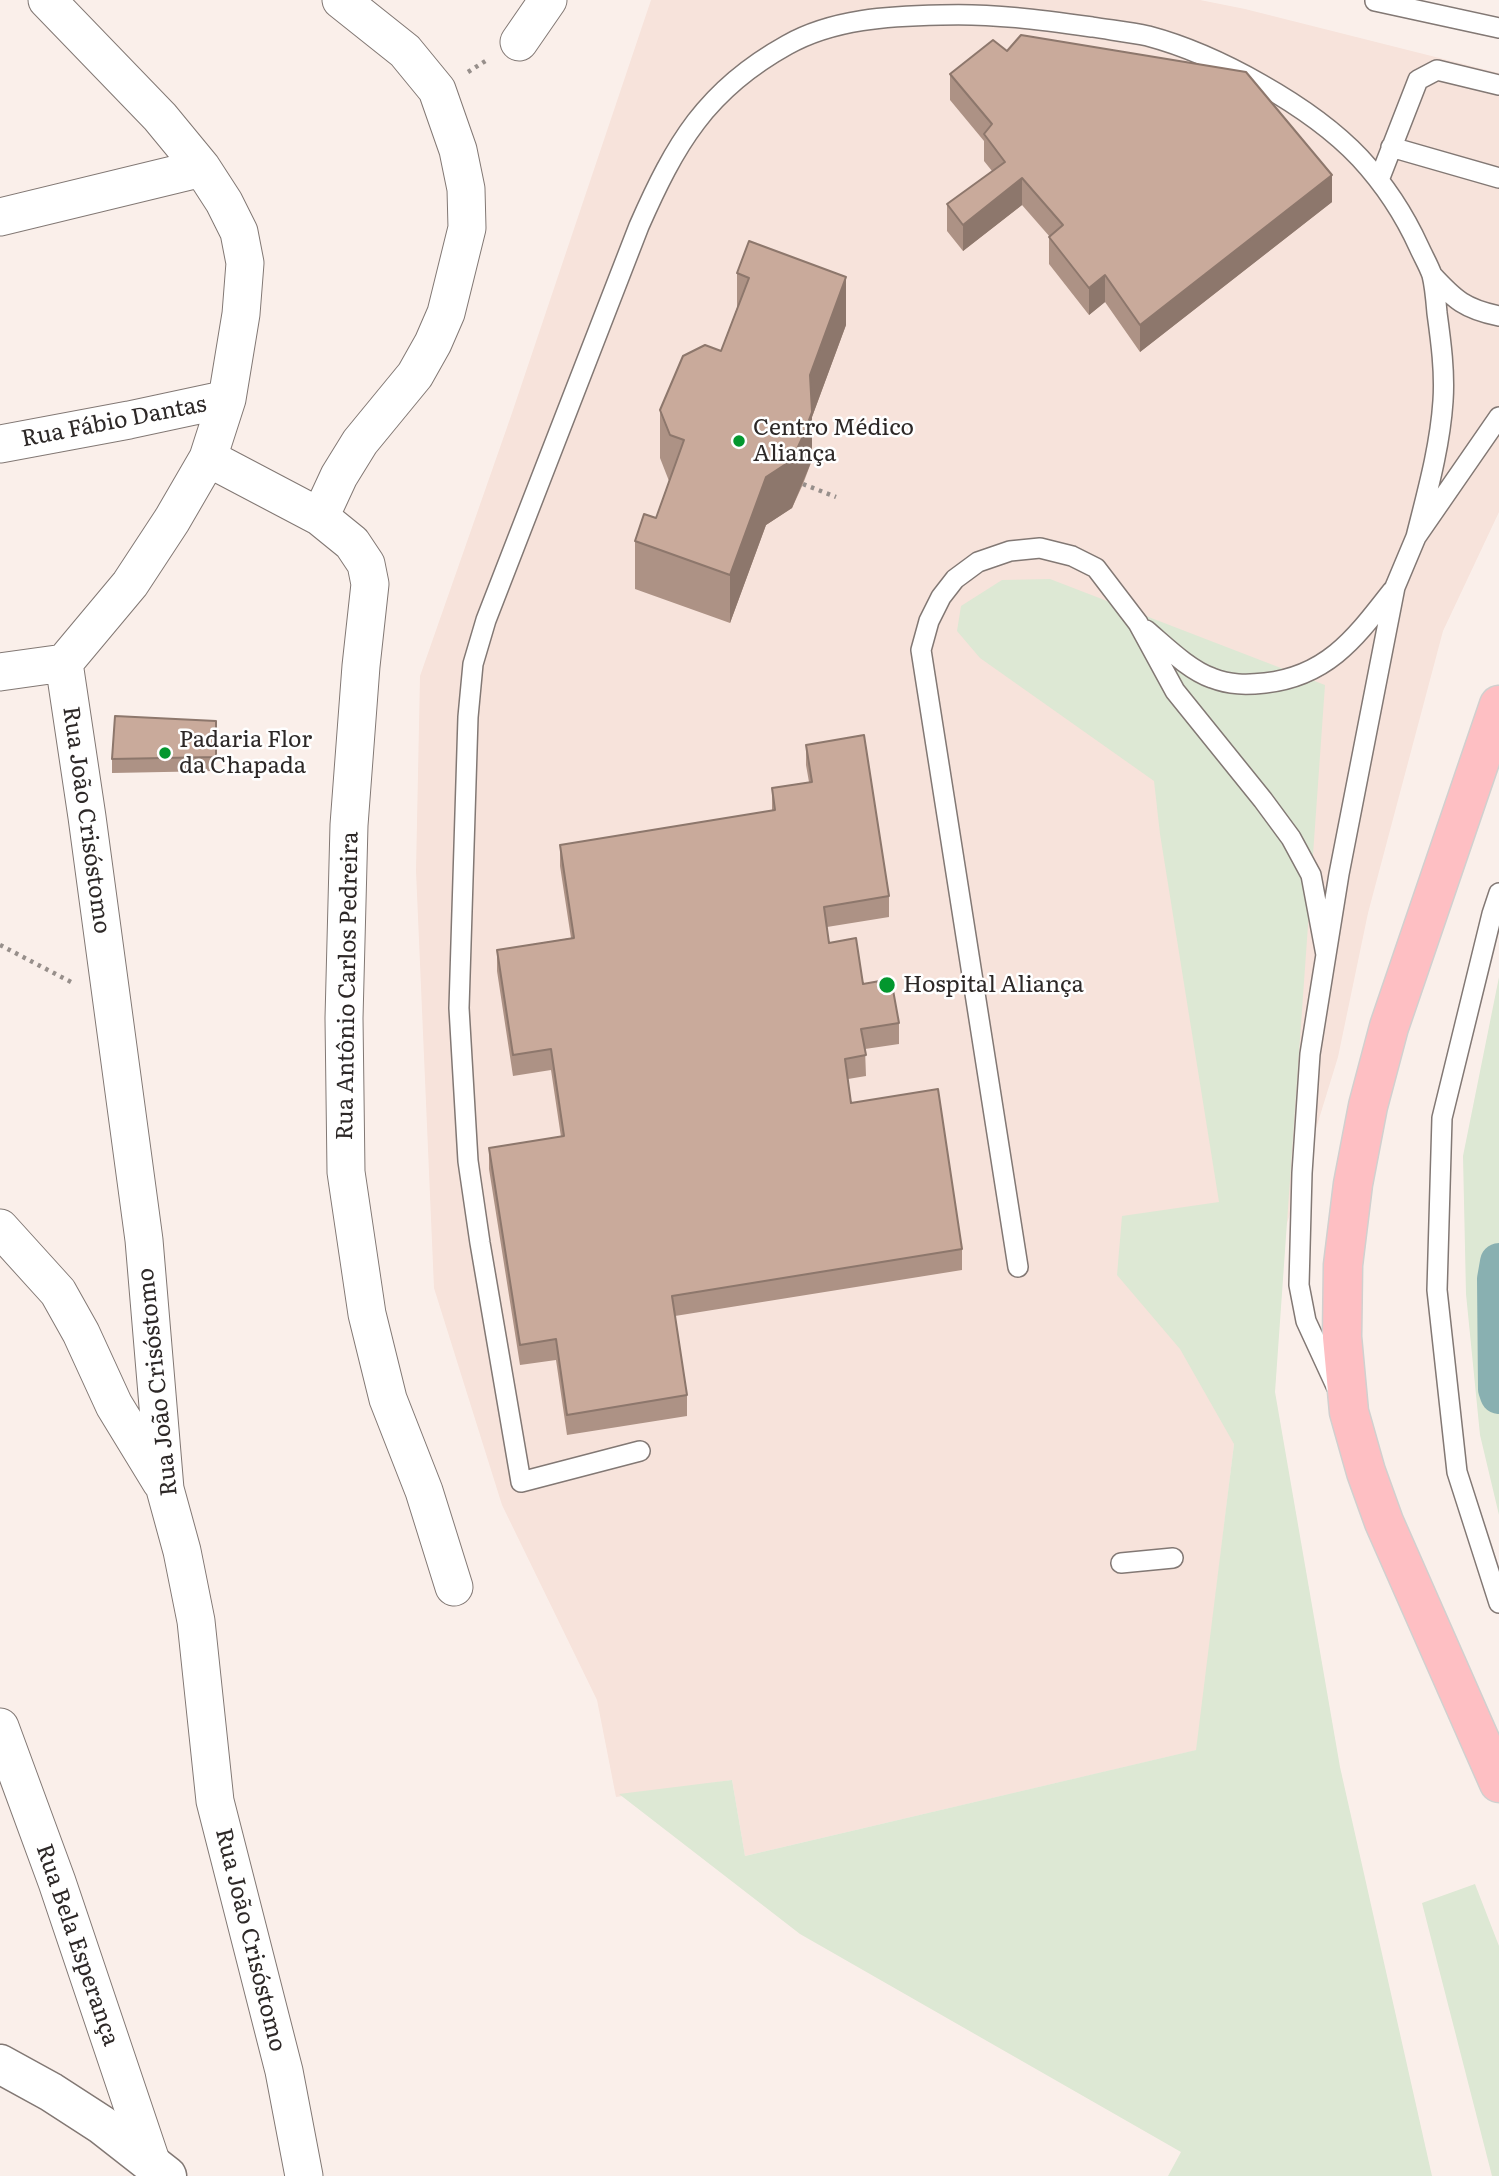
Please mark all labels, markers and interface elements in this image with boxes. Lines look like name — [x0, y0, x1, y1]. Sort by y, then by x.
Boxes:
street label: Rua Fábio Dantas — [19, 391, 209, 453]
place label: Centro Médico Aliança — [753, 414, 914, 468]
marker: Centro Médico Aliança — [731, 433, 747, 449]
street label: Rua João Crisóstomo — [56, 705, 116, 935]
place label: Padaria Flor da Chapada — [179, 726, 312, 780]
marker: Padaria Flor da Chapada — [157, 745, 173, 761]
street label: Rua Antônio Carlos Pedreira — [332, 831, 364, 1141]
place label: Hospital Aliança — [903, 971, 1084, 999]
marker: Hospital Aliança — [877, 975, 897, 995]
street label: Rua João Crisóstomo — [132, 1267, 184, 1497]
street label: Rua João Crisóstomo — [209, 1825, 291, 2055]
street label: Rua Bela Esperança — [29, 1840, 125, 2050]

